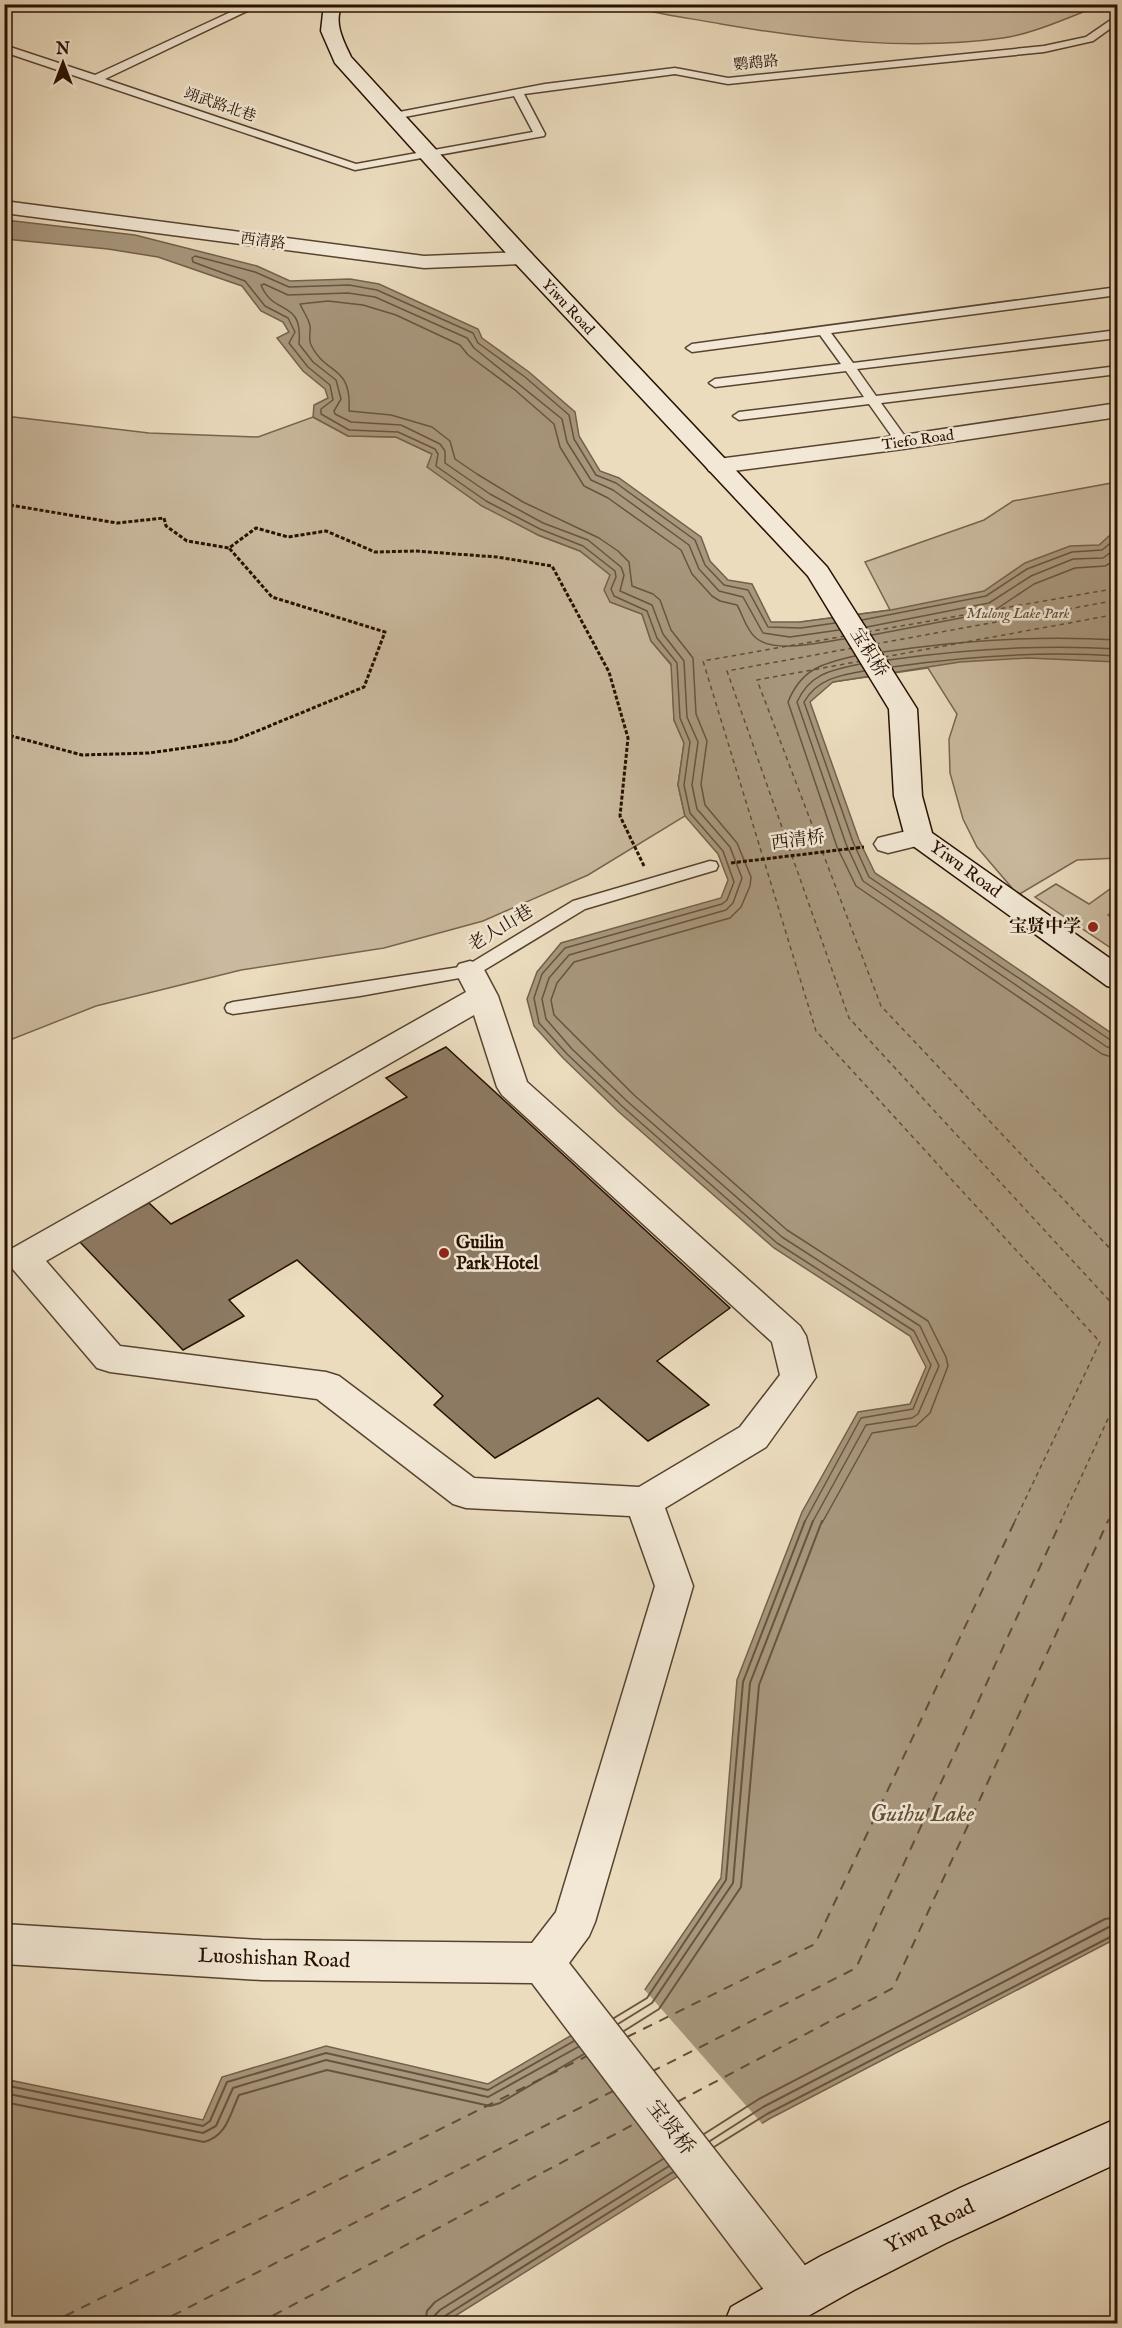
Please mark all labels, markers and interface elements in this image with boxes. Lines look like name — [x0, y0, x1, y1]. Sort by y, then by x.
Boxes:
north arrow — [33, 33, 93, 93]
text: N — [55, 40, 70, 60]
street label: 鹦鹉路 — [733, 51, 779, 75]
street label: 翊武路北巷 — [181, 84, 259, 126]
street label: 西清路 — [240, 229, 286, 253]
street label: Yiwu Road — [537, 275, 599, 339]
street label: Tiefo Road — [881, 425, 956, 454]
park label: Mulong Lake Park — [966, 604, 1070, 624]
street label: 宝积桥 — [844, 624, 892, 682]
street label: 西清桥 — [770, 826, 826, 856]
street label: Yiwu Road — [925, 836, 1006, 904]
street label: 老人山巷 — [464, 901, 538, 957]
place label: 宝贤中学 — [1009, 916, 1081, 939]
marker: 宝贤中学 — [1086, 920, 1100, 934]
place label: Guilin Park Hotel — [456, 1232, 539, 1276]
marker: Guilin Park Hotel — [437, 1246, 451, 1260]
water label: Guihu Lake — [870, 1799, 974, 1830]
street label: Luoshishan Road — [198, 1943, 351, 1975]
street label: 宝贤桥 — [640, 2095, 700, 2161]
street label: Yiwu Road — [881, 2193, 980, 2260]

